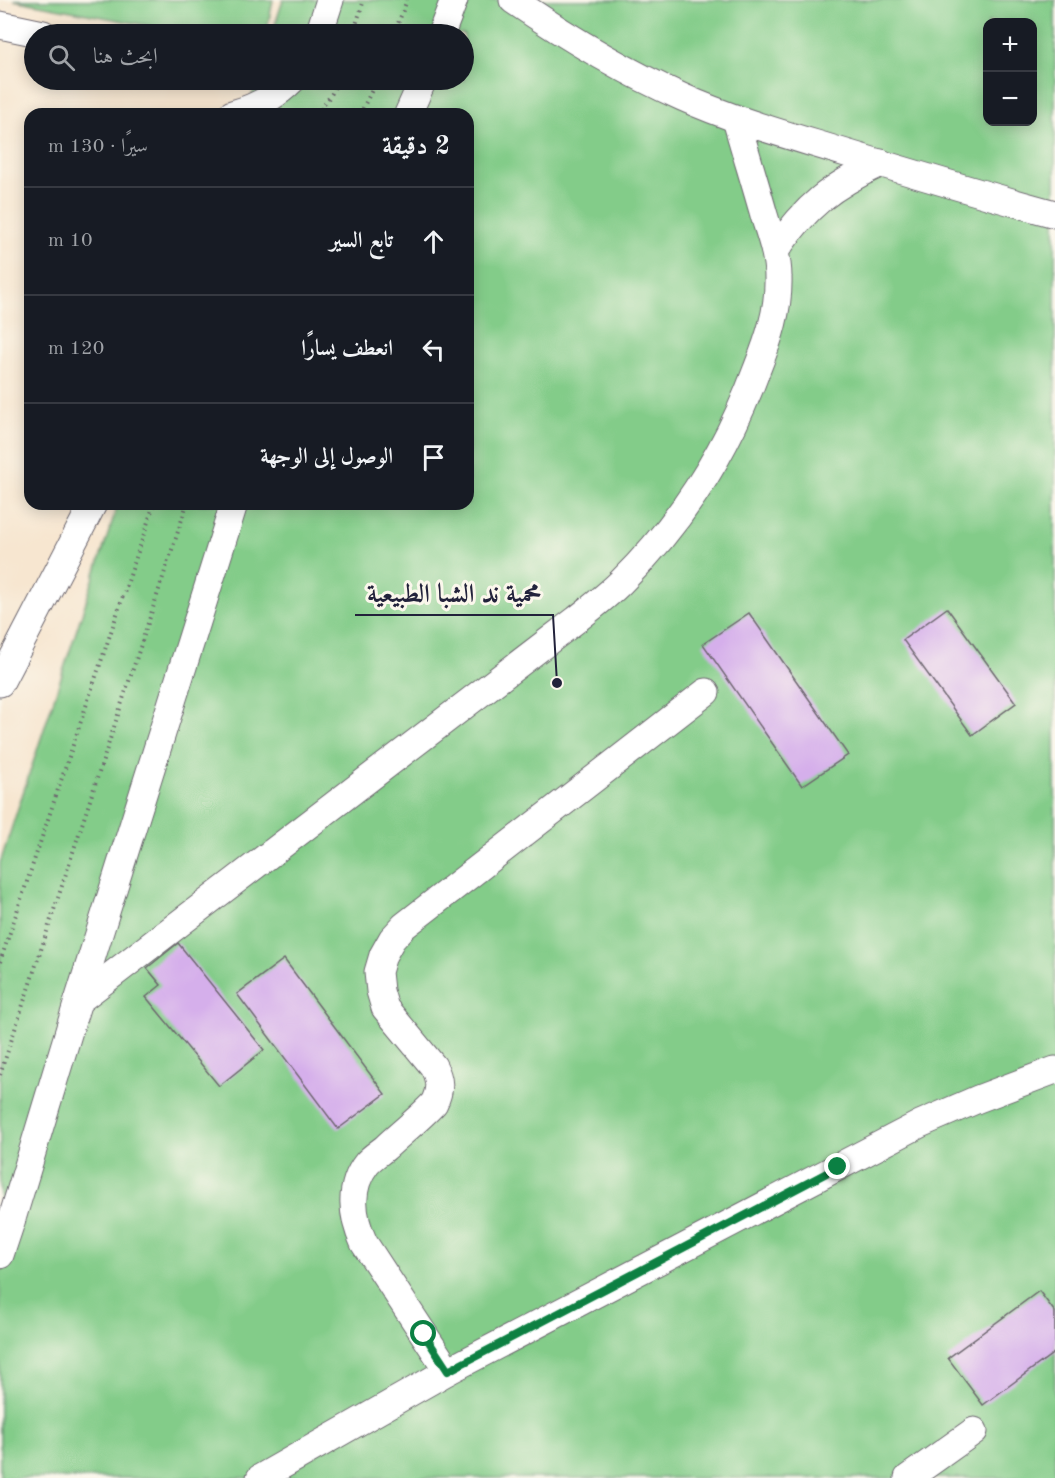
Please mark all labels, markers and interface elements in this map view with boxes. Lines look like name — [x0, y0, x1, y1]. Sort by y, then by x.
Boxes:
map controls — [983, 18, 1037, 126]
button: + — [983, 18, 1037, 72]
search box — [24, 24, 474, 90]
icon: search — [45, 41, 78, 74]
text: ابحث هنا — [93, 46, 158, 68]
button: − — [983, 72, 1037, 126]
text: 2 دقيقة — [382, 134, 450, 160]
text: سيرًا · 130 m — [48, 137, 148, 157]
icon: ahead — [417, 225, 450, 258]
text: تابع السير — [329, 230, 393, 252]
text: 10 m — [48, 231, 93, 251]
icon: left — [417, 333, 450, 366]
text: انعطف يسارًا — [301, 338, 393, 360]
text: 120 m — [48, 339, 104, 359]
icon: arrive — [417, 441, 450, 474]
text: الوصول إلى الوجهة — [260, 446, 393, 468]
callout: محمية ند الشبا الطبيعية — [355, 571, 553, 615]
text: محمية ند الشبا الطبيعية — [367, 581, 541, 609]
route end — [824, 1153, 850, 1179]
route start — [410, 1320, 436, 1346]

